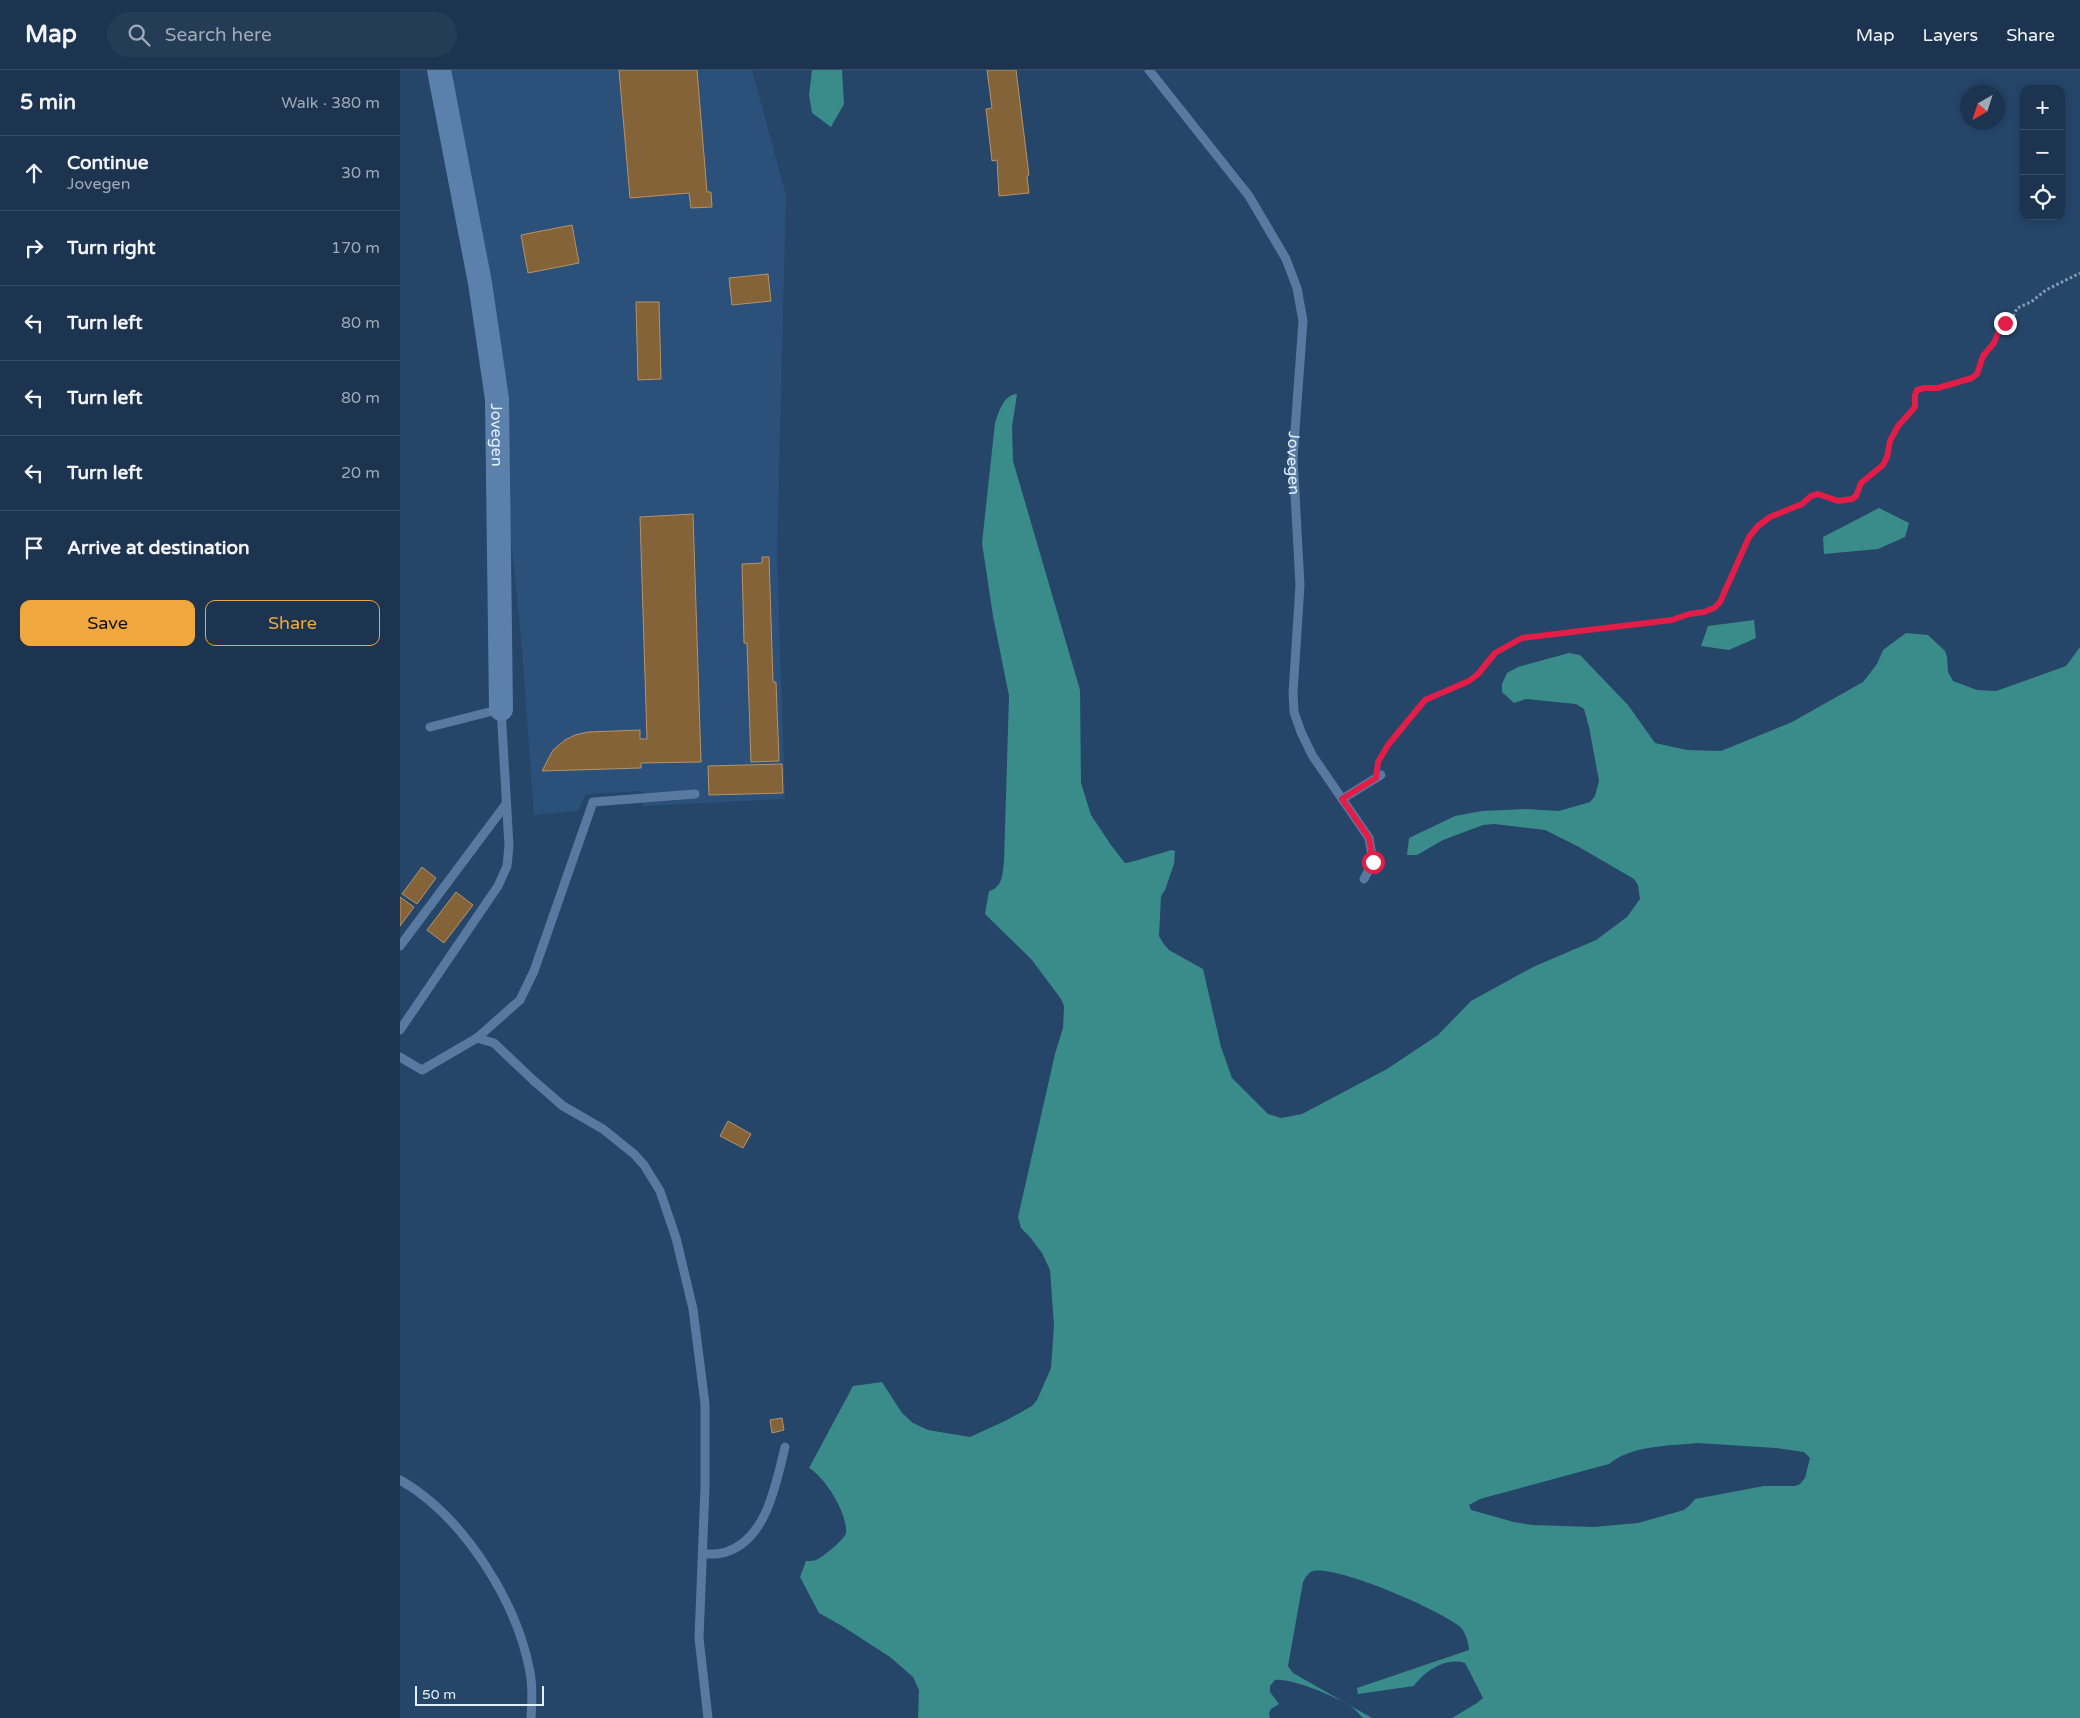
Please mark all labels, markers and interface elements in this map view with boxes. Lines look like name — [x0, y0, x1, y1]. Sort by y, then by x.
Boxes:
search box — [107, 12, 457, 57]
text: Map — [25, 20, 77, 49]
icon: search — [125, 21, 153, 49]
text: Search here — [165, 24, 272, 46]
text: Map — [1856, 24, 1895, 46]
text: Layers — [1923, 24, 1978, 46]
text: Share — [2006, 24, 2055, 46]
north arrow — [1960, 85, 2005, 130]
map controls — [2020, 85, 2065, 220]
button: + — [2020, 85, 2065, 130]
text: 5 min — [20, 90, 76, 115]
text: Walk · 380 m — [281, 93, 380, 113]
button: − — [2020, 130, 2065, 175]
text: Continue — [67, 152, 149, 174]
icon: ahead — [20, 159, 48, 187]
text: 30 m — [341, 163, 380, 183]
text: Jovegen — [67, 174, 130, 194]
button: locate — [2020, 175, 2065, 220]
icon: right — [20, 234, 48, 262]
text: Turn right — [67, 237, 155, 259]
text: 170 m — [331, 238, 380, 258]
icon: left — [20, 309, 48, 337]
text: Turn left — [67, 312, 143, 334]
route end — [1994, 312, 2017, 335]
text: 80 m — [341, 313, 380, 333]
icon: left — [20, 384, 48, 412]
text: Turn left — [67, 387, 143, 409]
text: 80 m — [341, 388, 380, 408]
street label: Jovegen — [486, 403, 507, 467]
street label: Jovegen — [1282, 431, 1304, 495]
icon: left — [20, 459, 48, 487]
text: Turn left — [67, 462, 143, 484]
text: 20 m — [341, 463, 380, 483]
icon: arrive — [20, 534, 48, 562]
text: Arrive at destination — [67, 537, 250, 559]
button: Save — [20, 600, 195, 646]
button: Share — [205, 600, 380, 646]
route start — [1362, 851, 1385, 874]
scale bar — [415, 1683, 544, 1706]
text: 50 m — [422, 1686, 456, 1703]

